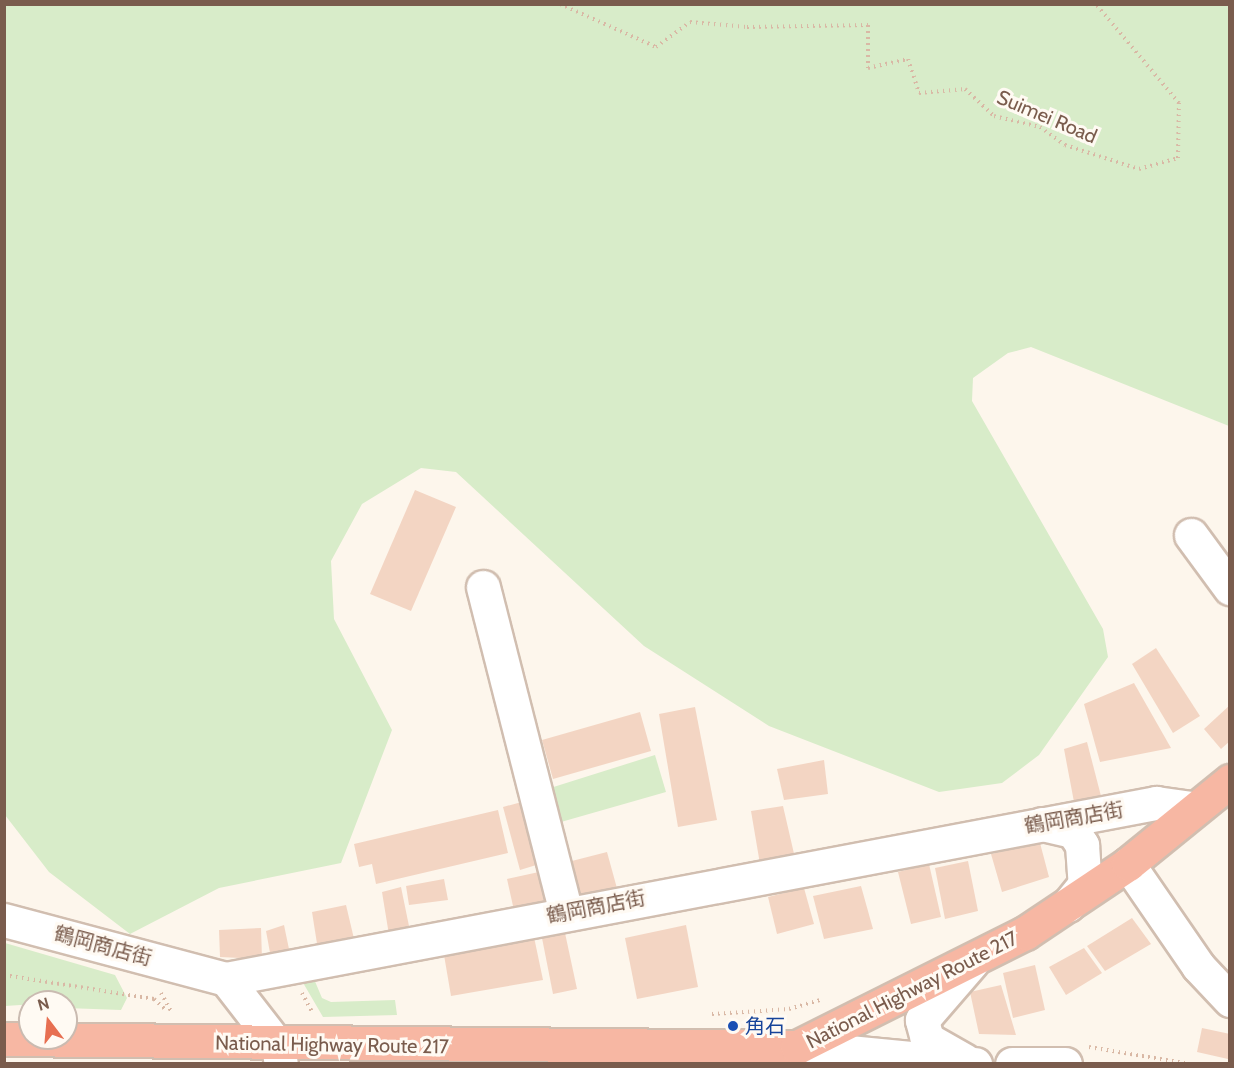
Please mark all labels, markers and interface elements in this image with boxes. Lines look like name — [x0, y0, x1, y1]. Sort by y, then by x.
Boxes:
street label: Suimei Road — [993, 85, 1101, 149]
street label: 鶴岡商店街 — [1023, 797, 1125, 839]
street label: 鶴岡商店街 — [545, 886, 647, 928]
street label: 鶴岡商店街 — [52, 921, 154, 971]
street label: National Highway Route 217 — [802, 926, 1022, 1054]
north arrow — [18, 990, 78, 1050]
text: N — [35, 993, 52, 1015]
place label: 角石 — [745, 1014, 785, 1038]
marker: 角石 — [726, 1019, 740, 1033]
street label: National Highway Route 217 — [215, 1031, 449, 1059]

